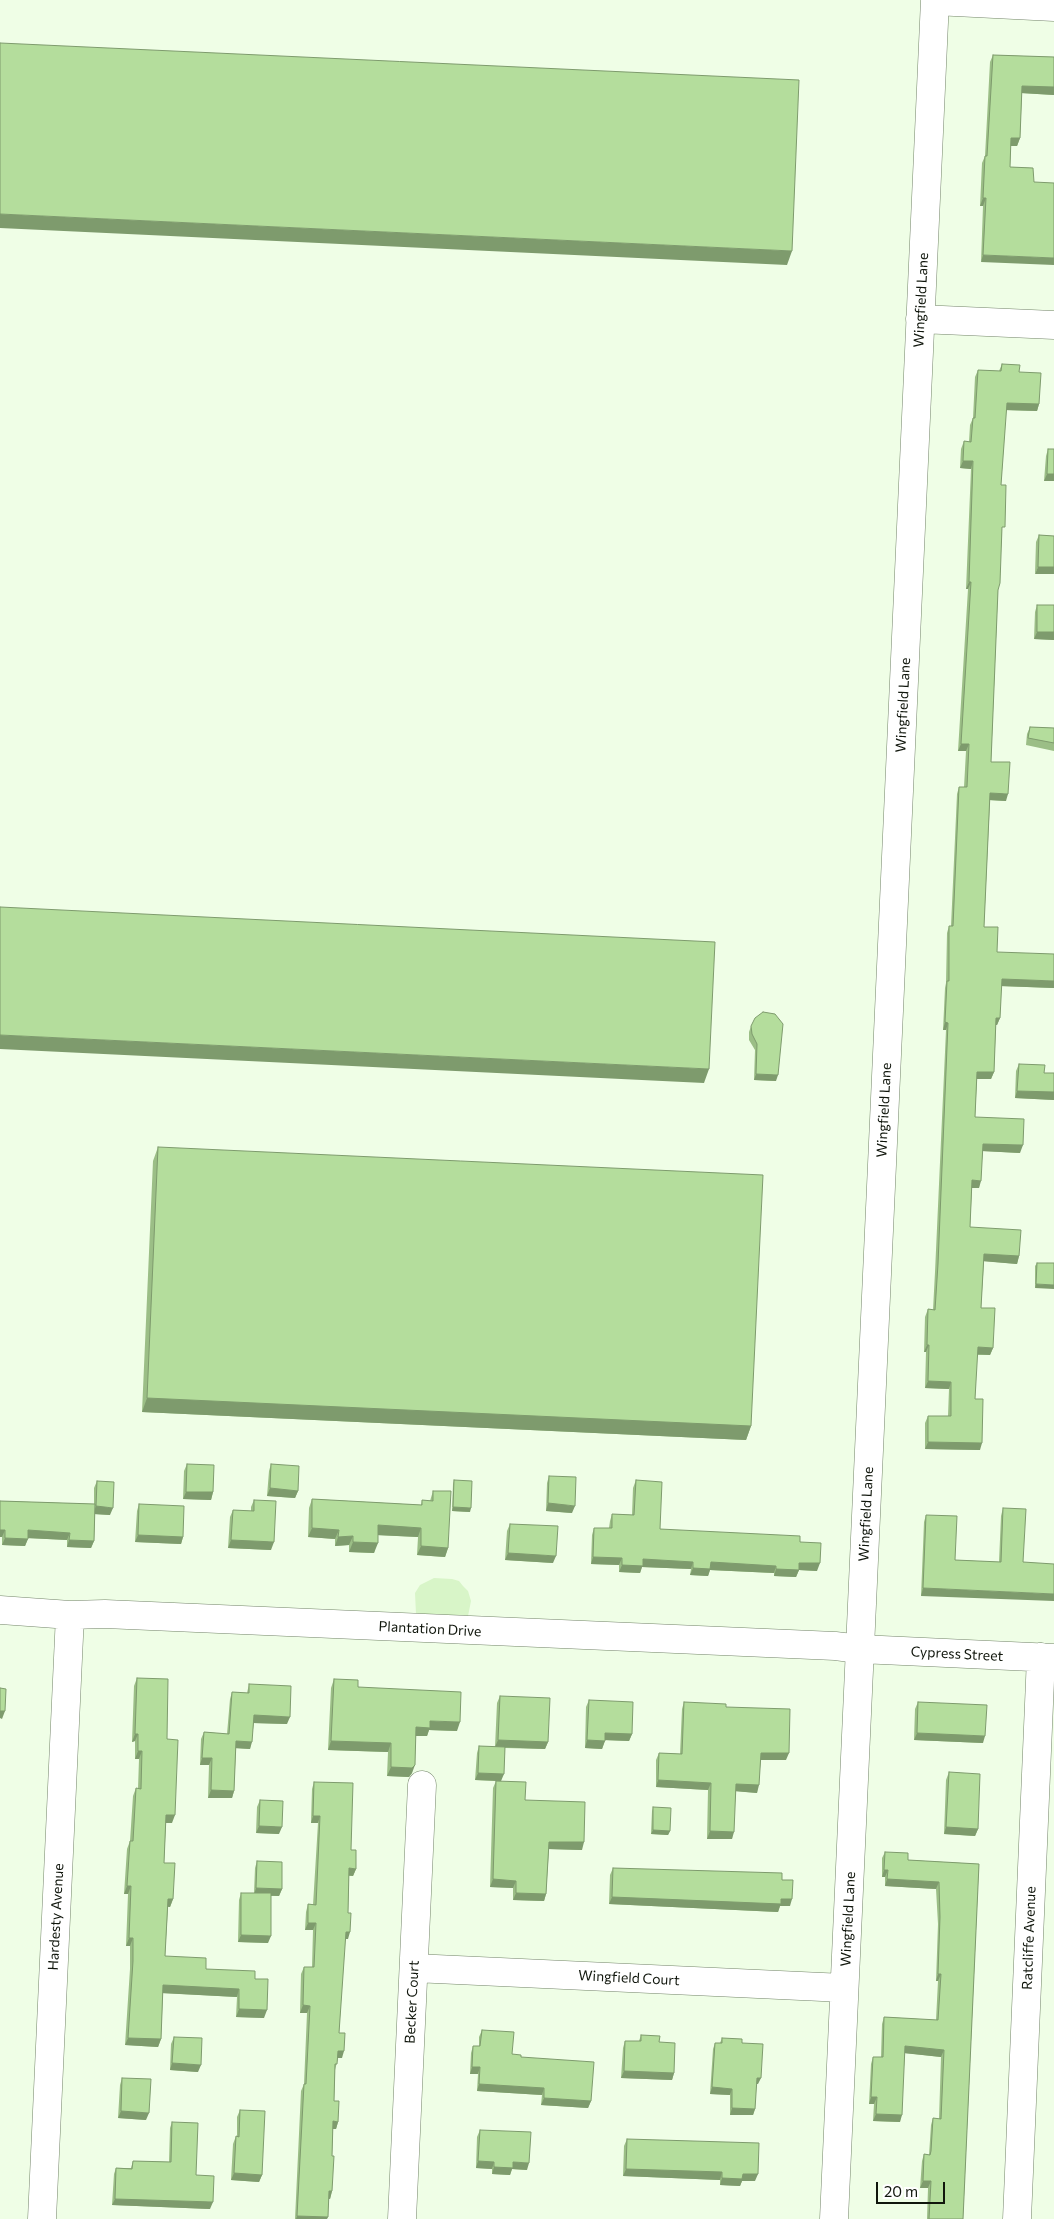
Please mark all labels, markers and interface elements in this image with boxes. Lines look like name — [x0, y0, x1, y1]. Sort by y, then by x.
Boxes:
street label: Wingfield Lane — [910, 252, 932, 348]
street label: Wingfield Lane — [892, 657, 914, 753]
street label: Wingfield Lane — [873, 1062, 895, 1158]
street label: Wingfield Lane — [855, 1466, 877, 1562]
street label: Plantation Drive — [378, 1618, 482, 1640]
street label: Cypress Street — [910, 1643, 1004, 1665]
street label: Hardesty Avenue — [45, 1863, 67, 1971]
street label: Wingfield Lane — [837, 1871, 859, 1967]
street label: Ratcliffe Avenue — [1019, 1886, 1039, 1990]
street label: Becker Court — [401, 1960, 423, 2044]
street label: Wingfield Court — [578, 1967, 680, 1989]
scale bar — [879, 2172, 948, 2204]
text: 20 m — [884, 2182, 918, 2200]

